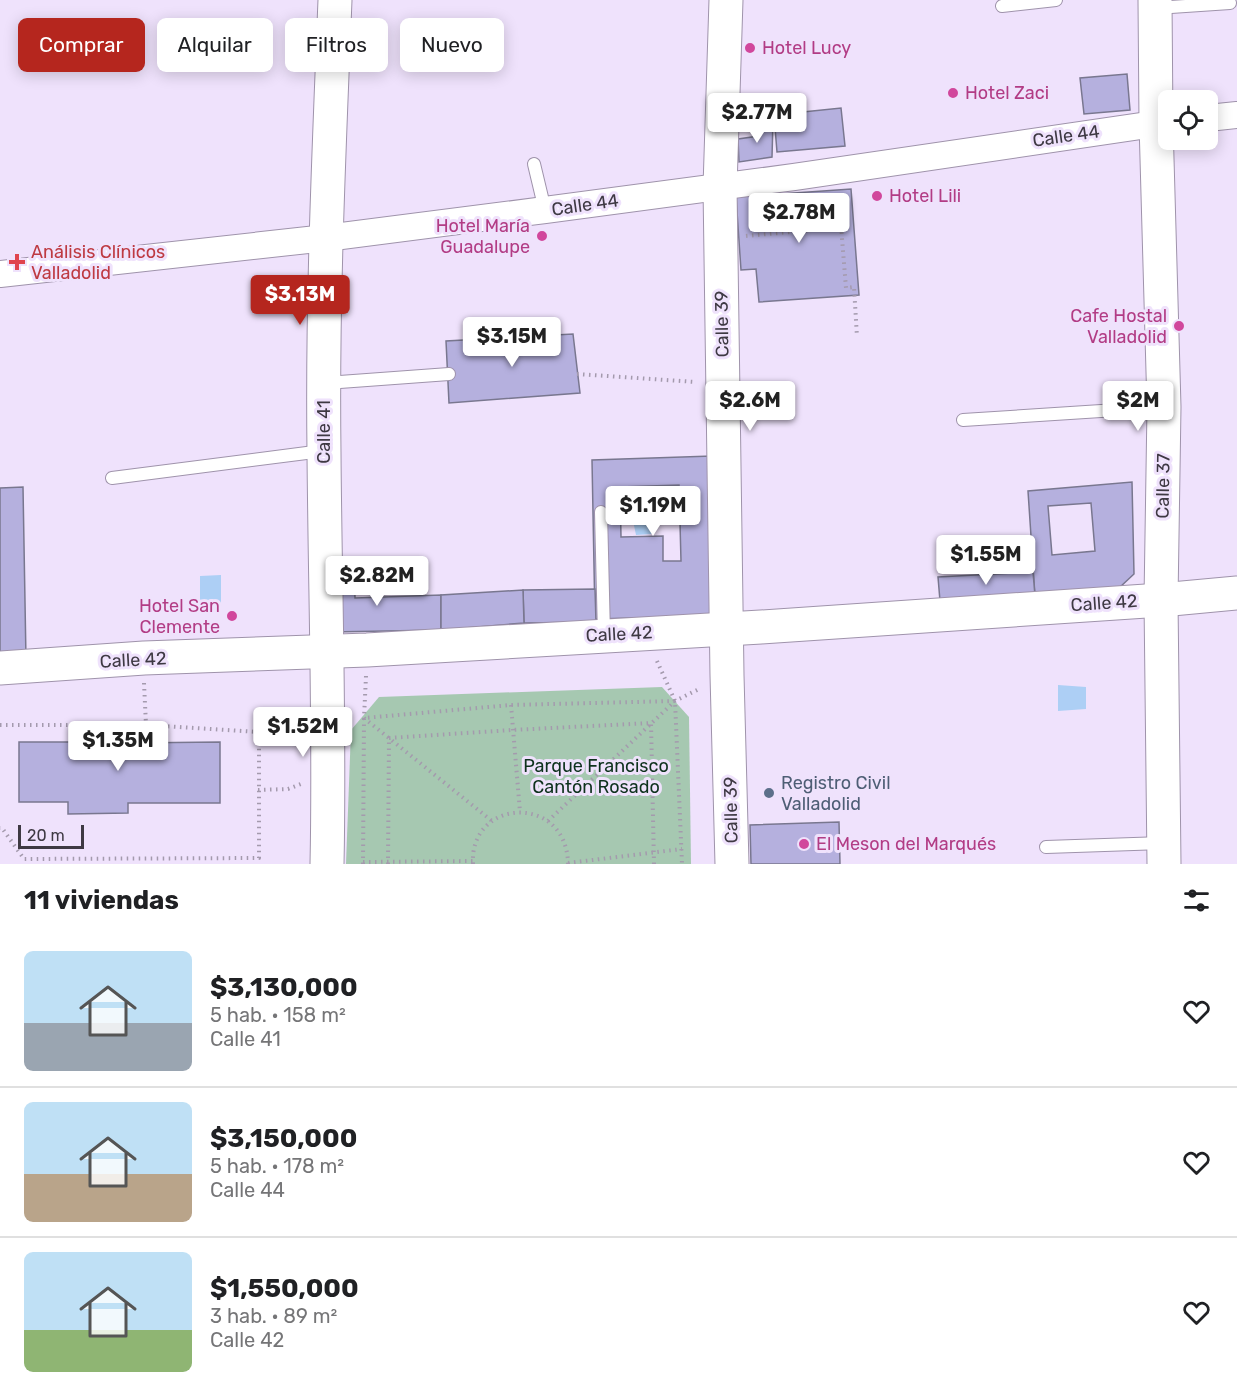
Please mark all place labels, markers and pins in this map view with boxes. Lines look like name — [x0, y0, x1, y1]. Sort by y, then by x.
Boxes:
place label: Hotel Lucy — [762, 37, 851, 59]
marker: Hotel Lucy — [743, 41, 757, 55]
place label: Hotel Zaci — [965, 82, 1049, 104]
marker: Hotel Zaci — [946, 86, 960, 100]
pin: $2.77M — [708, 93, 806, 144]
place label: Hotel Lili — [889, 185, 961, 207]
marker: Hotel Lili — [870, 189, 884, 203]
pin: $2.78M — [750, 193, 848, 244]
place label: Hotel María Guadalupe — [436, 215, 530, 258]
marker: Hotel María Guadalupe — [535, 229, 549, 243]
place label: Análisis Clínicos Valladolid — [31, 241, 165, 284]
marker: Análisis Clínicos Valladolid — [8, 253, 26, 271]
pin: $3.13M — [251, 275, 349, 326]
place label: Cafe Hostal Valladolid — [1070, 305, 1167, 348]
pin: $3.15M — [463, 317, 561, 368]
marker: Cafe Hostal Valladolid — [1172, 319, 1186, 333]
pin: $2.6M — [708, 381, 792, 432]
pin: $2M — [1109, 381, 1167, 432]
pin: $1.19M — [604, 486, 702, 537]
pin: $1.55M — [937, 535, 1035, 586]
pin: $2.82M — [328, 556, 426, 607]
place label: Hotel San Clemente — [139, 595, 220, 638]
marker: Hotel San Clemente — [225, 609, 239, 623]
pin: $1.52M — [254, 707, 352, 758]
pin: $1.35M — [69, 721, 167, 772]
place label: Registro Civil Valladolid — [781, 772, 891, 815]
marker: Registro Civil Valladolid — [762, 786, 776, 800]
place label: El Meson del Marqués — [816, 833, 996, 855]
marker: El Meson del Marqués — [797, 837, 811, 851]

